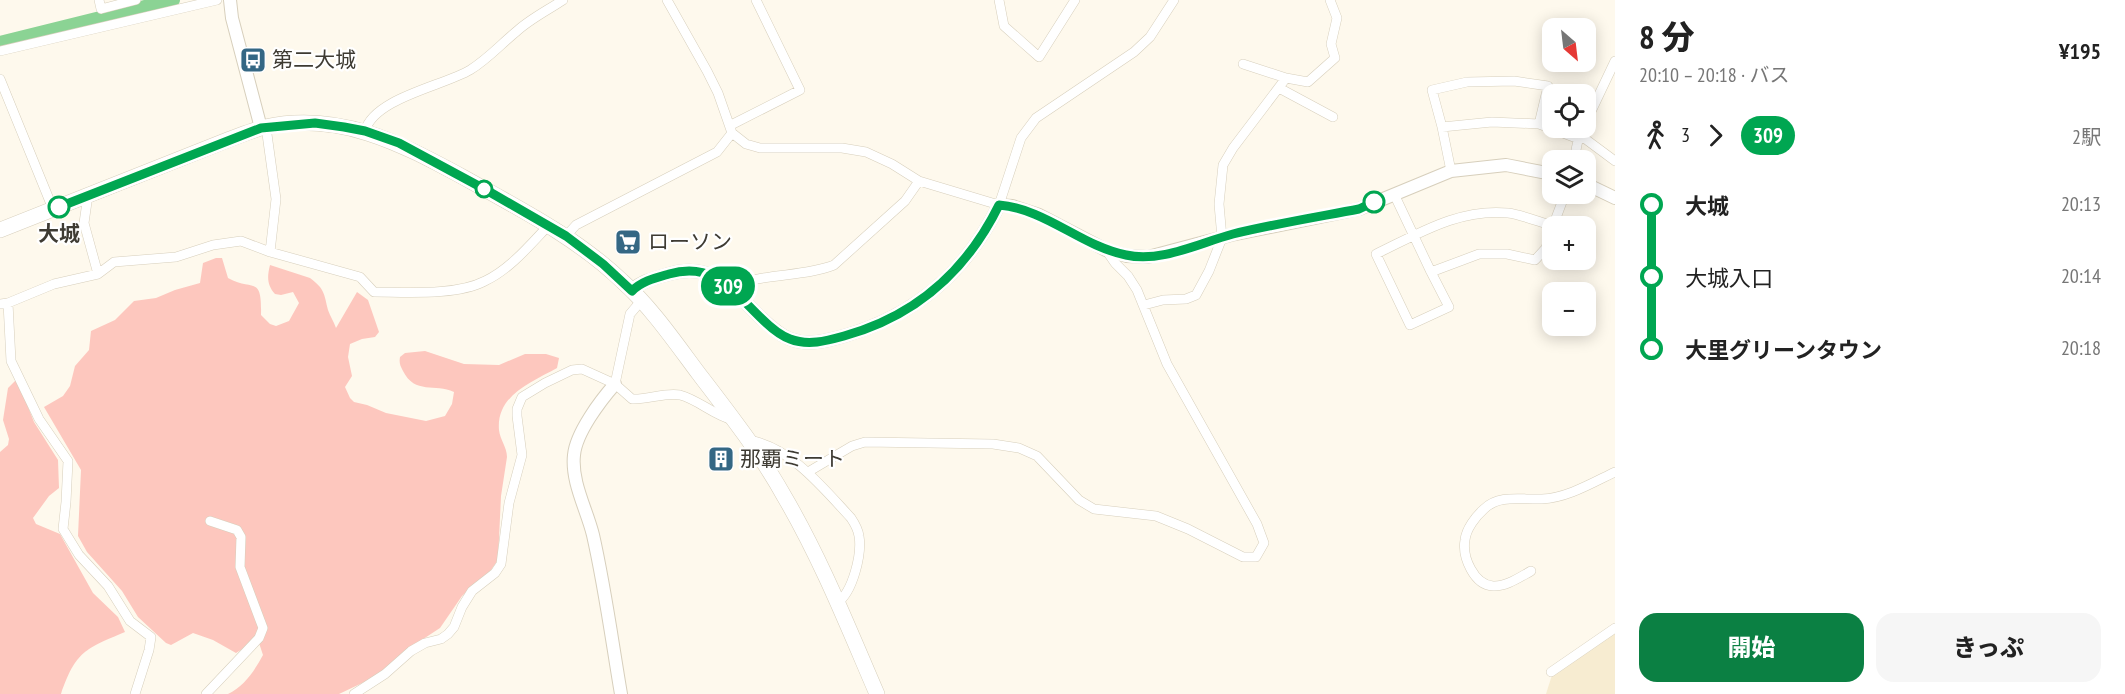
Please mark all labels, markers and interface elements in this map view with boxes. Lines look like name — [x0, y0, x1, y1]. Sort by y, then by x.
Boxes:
text: 8 分 — [1639, 15, 1695, 58]
north arrow — [1542, 18, 1596, 72]
map controls — [1542, 18, 1596, 336]
text: ¥195 — [2059, 37, 2101, 65]
bus stop icon: 第二大城 — [238, 45, 268, 75]
place label: 第二大城 — [272, 46, 356, 73]
text: 20:10 – 20:18 · バス — [1639, 62, 1790, 88]
button: locate — [1542, 84, 1596, 138]
icon: walk — [1639, 119, 1672, 152]
icon: forward — [1699, 119, 1732, 152]
text: 3 — [1681, 122, 1690, 148]
text: 309 — [1753, 122, 1783, 149]
text: 2駅 — [2072, 124, 2101, 150]
button: layers — [1542, 150, 1596, 204]
unlabelled marker — [475, 180, 493, 198]
unlabelled marker — [1363, 191, 1385, 213]
text: 20:13 — [2061, 191, 2101, 217]
text: 大城 — [1685, 192, 1729, 220]
marker: 大城 — [48, 196, 70, 218]
button: + — [1542, 216, 1596, 270]
place label: 大城 — [38, 220, 80, 247]
supermarket icon: ローソン — [613, 227, 643, 257]
place label: ローソン — [648, 228, 732, 255]
text: 20:14 — [2061, 263, 2101, 289]
text: 大城入口 — [1685, 264, 1773, 292]
line badge: 309 — [694, 266, 762, 306]
text: 309 — [713, 273, 743, 300]
button: − — [1542, 282, 1596, 336]
text: 20:18 — [2061, 335, 2101, 361]
text: 大里グリーンタウン — [1685, 336, 1882, 364]
building icon: 那覇ミート — [706, 444, 736, 474]
place label: 那覇ミート — [740, 445, 845, 472]
button: 開始 — [1639, 613, 1864, 682]
button: きっぷ — [1876, 613, 2101, 682]

